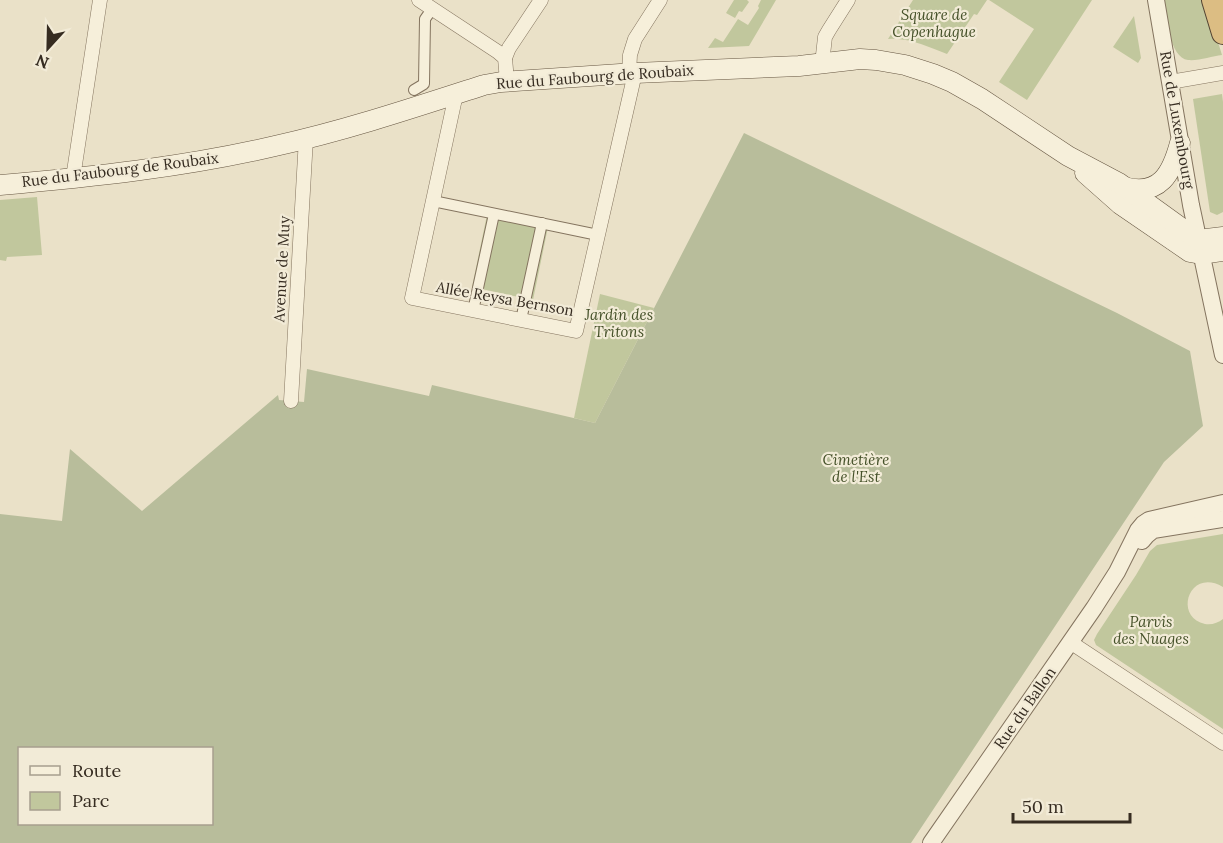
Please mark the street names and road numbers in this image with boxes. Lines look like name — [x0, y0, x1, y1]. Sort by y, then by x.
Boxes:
street label: Rue de Luxembourg — [1156, 49, 1199, 191]
street label: Rue du Faubourg de Roubaix — [495, 60, 695, 93]
street label: Rue du Faubourg de Roubaix — [20, 148, 220, 191]
street label: Avenue de Muy — [269, 215, 294, 324]
street label: Allée Reysa Bernson — [434, 277, 575, 320]
street label: Rue du Ballon — [989, 663, 1060, 752]

